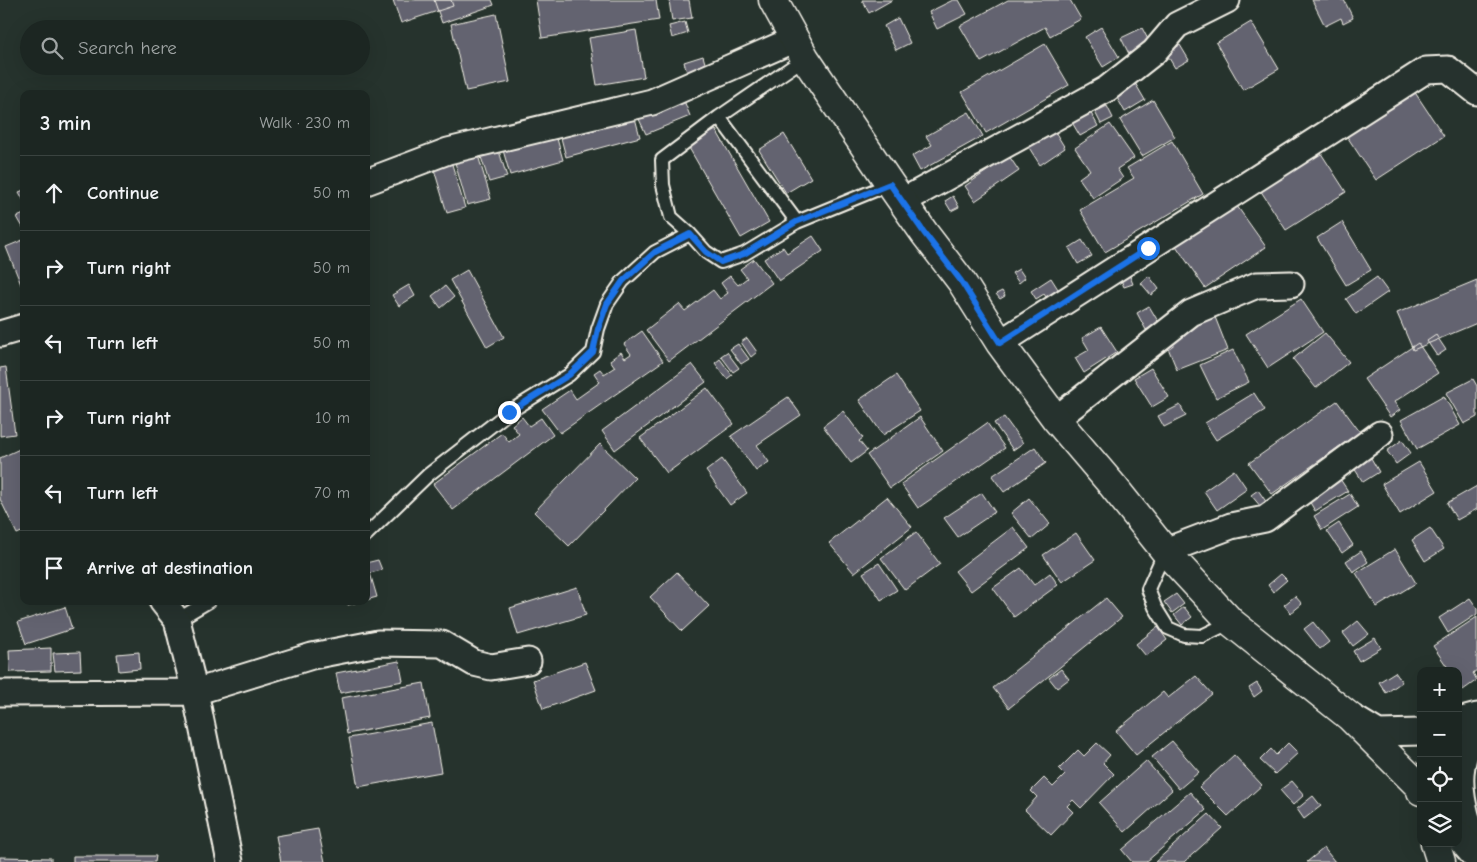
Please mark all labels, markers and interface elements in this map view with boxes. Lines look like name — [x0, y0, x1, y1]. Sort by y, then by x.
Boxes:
search box — [20, 20, 370, 75]
icon: search — [38, 34, 66, 62]
text: Search here — [78, 37, 177, 59]
text: 3 min — [40, 111, 91, 135]
text: Walk · 230 m — [259, 114, 350, 132]
icon: ahead — [40, 179, 68, 207]
text: Continue — [87, 182, 159, 204]
text: 50 m — [313, 184, 350, 202]
route start — [1137, 237, 1160, 260]
icon: right — [40, 254, 68, 282]
text: Turn right — [87, 257, 171, 279]
text: 50 m — [313, 259, 350, 277]
icon: left — [40, 329, 68, 357]
text: Turn left — [87, 332, 158, 354]
text: 50 m — [313, 334, 350, 352]
route end — [498, 401, 521, 424]
icon: right — [40, 404, 68, 432]
text: Turn right — [87, 407, 171, 429]
text: 10 m — [315, 409, 350, 427]
icon: left — [40, 479, 68, 507]
text: Turn left — [87, 482, 158, 504]
text: 70 m — [314, 484, 350, 502]
icon: arrive — [40, 554, 68, 582]
text: Arrive at destination — [87, 557, 253, 579]
map controls — [1417, 667, 1462, 847]
button: + — [1417, 667, 1462, 712]
button: − — [1417, 712, 1462, 757]
button: locate — [1417, 757, 1462, 802]
button: layers — [1417, 802, 1462, 847]

